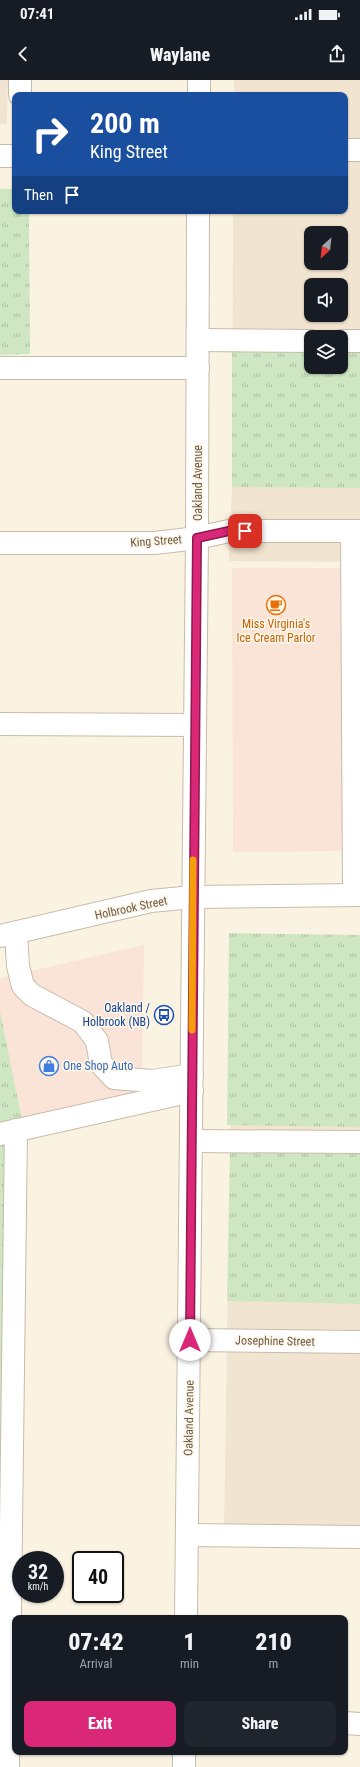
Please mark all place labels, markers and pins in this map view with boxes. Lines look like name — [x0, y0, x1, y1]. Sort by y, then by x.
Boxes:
pin — [228, 514, 262, 548]
cafe icon: Miss Virginia's Ice Cream Parlor — [265, 594, 287, 616]
place label: Miss Virginia's Ice Cream Parlor — [237, 617, 316, 645]
place label: Oakland / Holbrook (NB) — [83, 1001, 151, 1029]
bus stop icon: Oakland / Holbrook (NB) — [153, 1004, 175, 1026]
shop icon: One Shop Auto — [38, 1055, 60, 1077]
place label: One Shop Auto — [63, 1059, 133, 1073]

